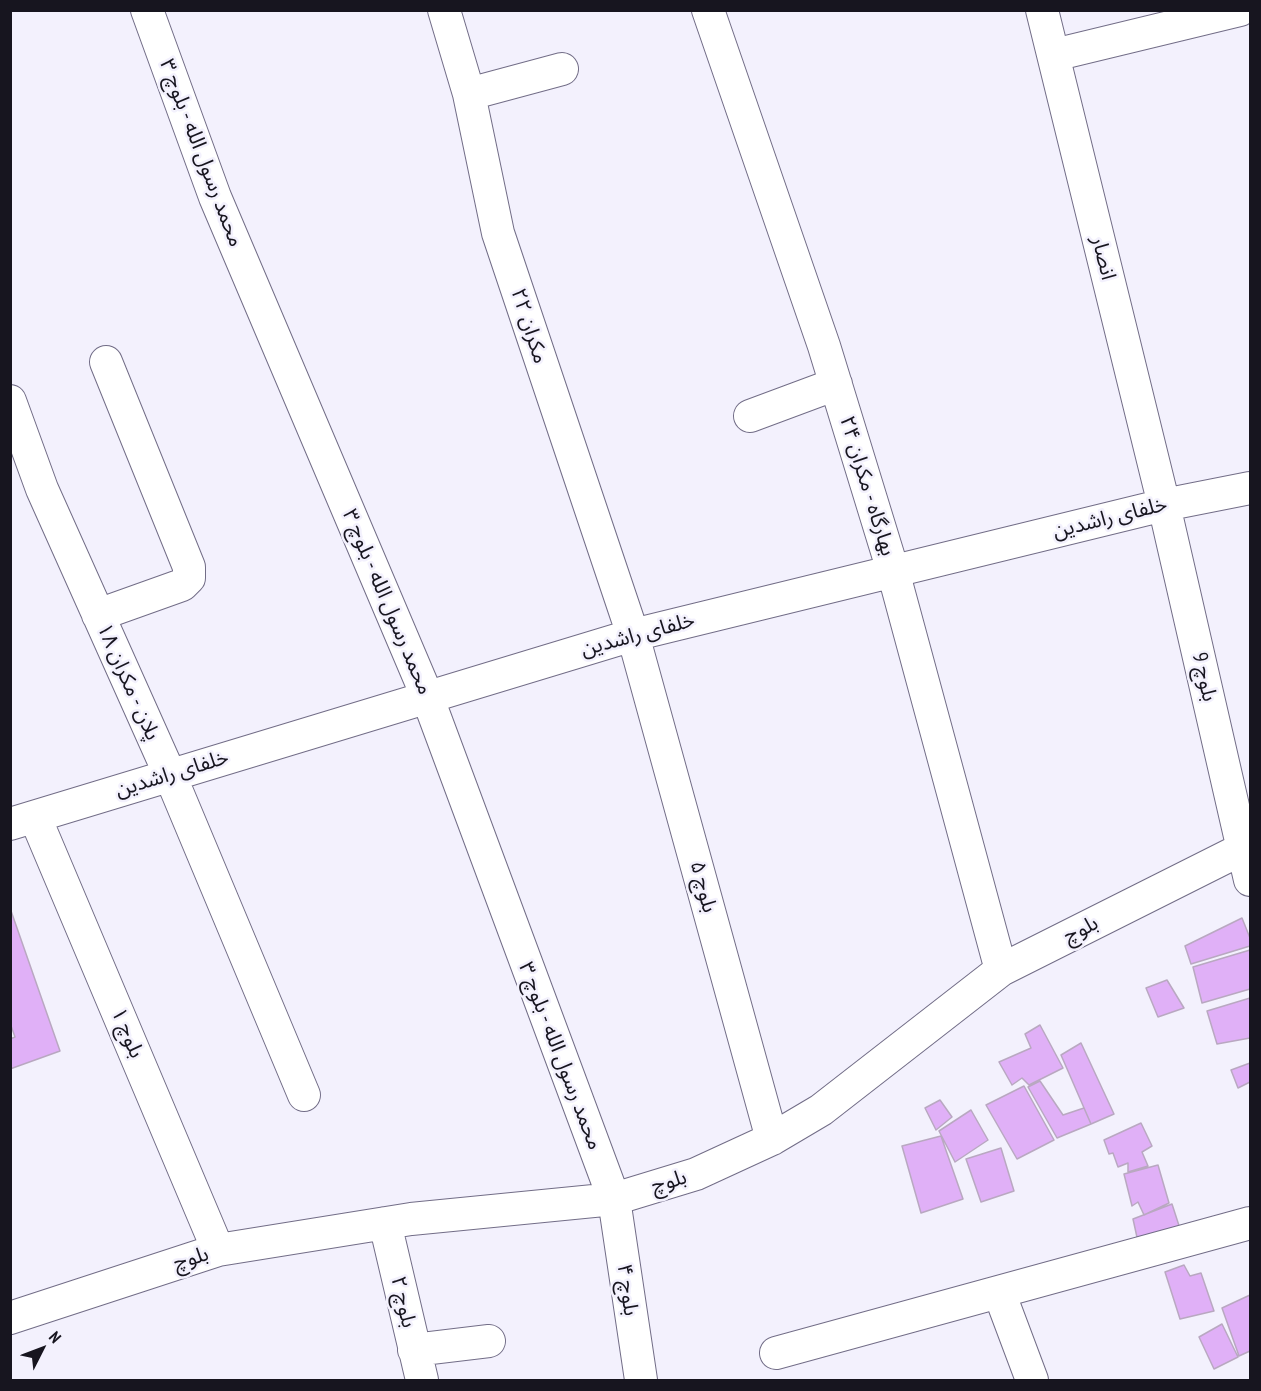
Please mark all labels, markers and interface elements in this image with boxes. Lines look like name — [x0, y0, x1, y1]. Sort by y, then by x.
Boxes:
street label: محمد رسول الله - بلوچ ۳ — [154, 56, 248, 250]
street label: انصار — [1085, 233, 1121, 283]
street label: مکران ۲۲ — [505, 285, 553, 367]
street label: بهارگاه - مکران ۲۴ — [834, 413, 900, 559]
street label: خلفای راشدین — [1050, 492, 1170, 544]
street label: محمد رسول الله - بلوچ ۳ — [337, 506, 437, 698]
street label: خلفای راشدین — [578, 608, 698, 662]
street label: پلان - مکران ۱۸ — [91, 620, 165, 744]
street label: بلوچ 9 — [1186, 650, 1222, 704]
street label: خلفای راشدین — [112, 745, 232, 803]
street label: بلوچ ۵ — [684, 859, 722, 915]
street label: بلوچ — [1059, 911, 1103, 949]
street label: محمد رسول الله - بلوچ ۳ — [513, 959, 607, 1153]
street label: بلوچ ۱ — [105, 1004, 149, 1062]
street label: بلوچ — [648, 1165, 690, 1199]
street label: بلوچ — [170, 1242, 212, 1276]
street label: بلوچ ۴ — [611, 1262, 643, 1318]
street label: بلوچ ۲ — [385, 1274, 421, 1330]
north arrow — [12, 1319, 72, 1379]
text: N — [45, 1327, 66, 1347]

